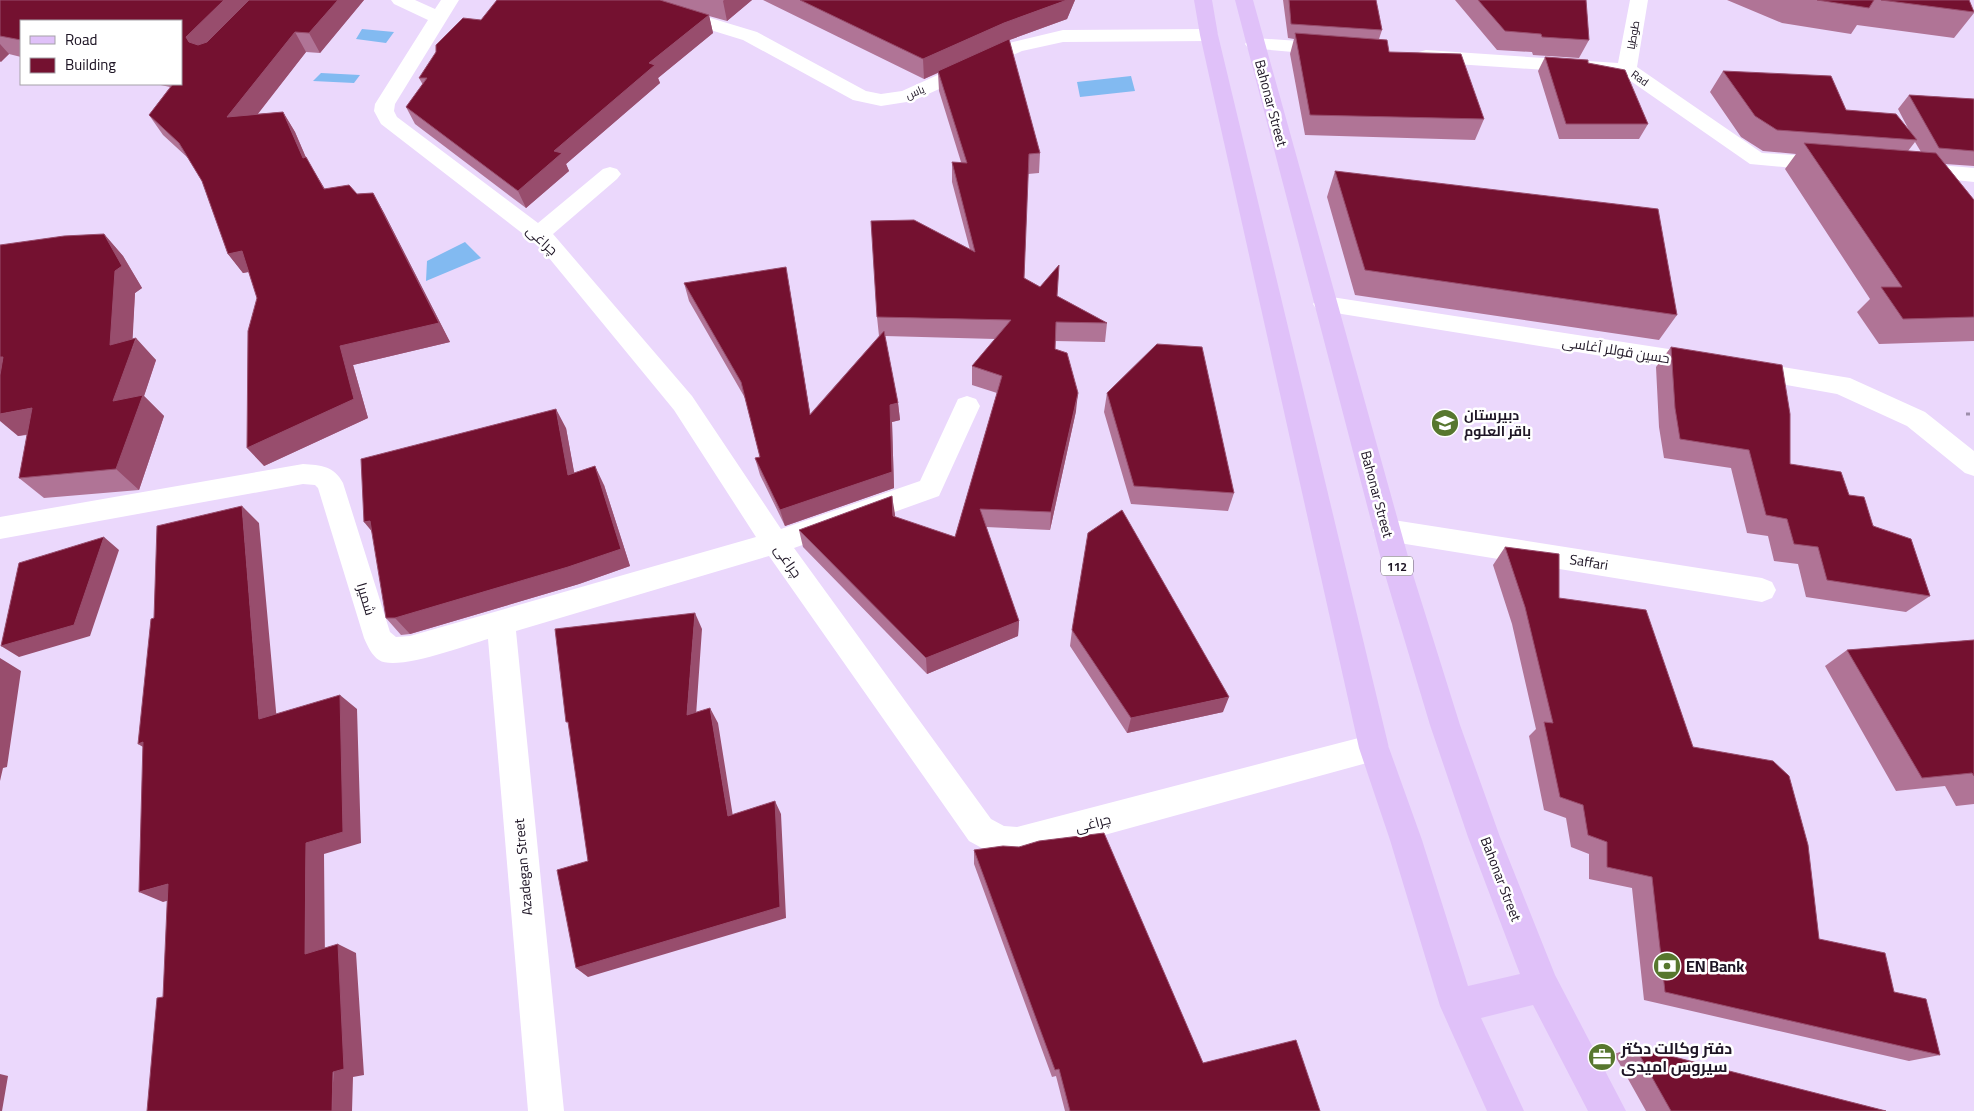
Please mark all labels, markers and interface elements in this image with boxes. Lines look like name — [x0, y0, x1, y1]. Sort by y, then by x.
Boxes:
street label: طوطیا — [1621, 19, 1645, 51]
legend — [20, 20, 182, 85]
text: Road — [65, 25, 98, 54]
text: Building — [65, 50, 116, 79]
street label: Bahonar Street — [1247, 57, 1295, 150]
street label: Rad — [1627, 65, 1653, 91]
street label: یاس — [902, 79, 928, 105]
street label: چراغی — [520, 218, 564, 262]
street label: حسین قوللر آغاسی — [1560, 329, 1672, 371]
place label: دبیرستان باقر العلوم — [1464, 402, 1531, 444]
school or university icon: دبیرستان باقر العلوم — [1430, 408, 1460, 438]
street label: Bahonar Street — [1353, 448, 1401, 541]
street label: چراغی — [767, 539, 809, 583]
street label: Saffari — [1568, 546, 1610, 578]
road number: 112 — [1381, 556, 1413, 576]
street label: شمیرا — [349, 579, 383, 619]
street label: چراغی — [1072, 806, 1114, 840]
street label: Azadegan Street — [506, 817, 540, 917]
street label: Bahonar Street — [1473, 833, 1529, 925]
bank icon: EN Bank — [1652, 951, 1682, 981]
place label: EN Bank — [1686, 951, 1744, 981]
place label: دفتر وکالت دکتر سیروس امیدی — [1620, 1033, 1732, 1081]
office icon: دفتر وکالت دکتر سیروس امیدی — [1587, 1042, 1617, 1072]

